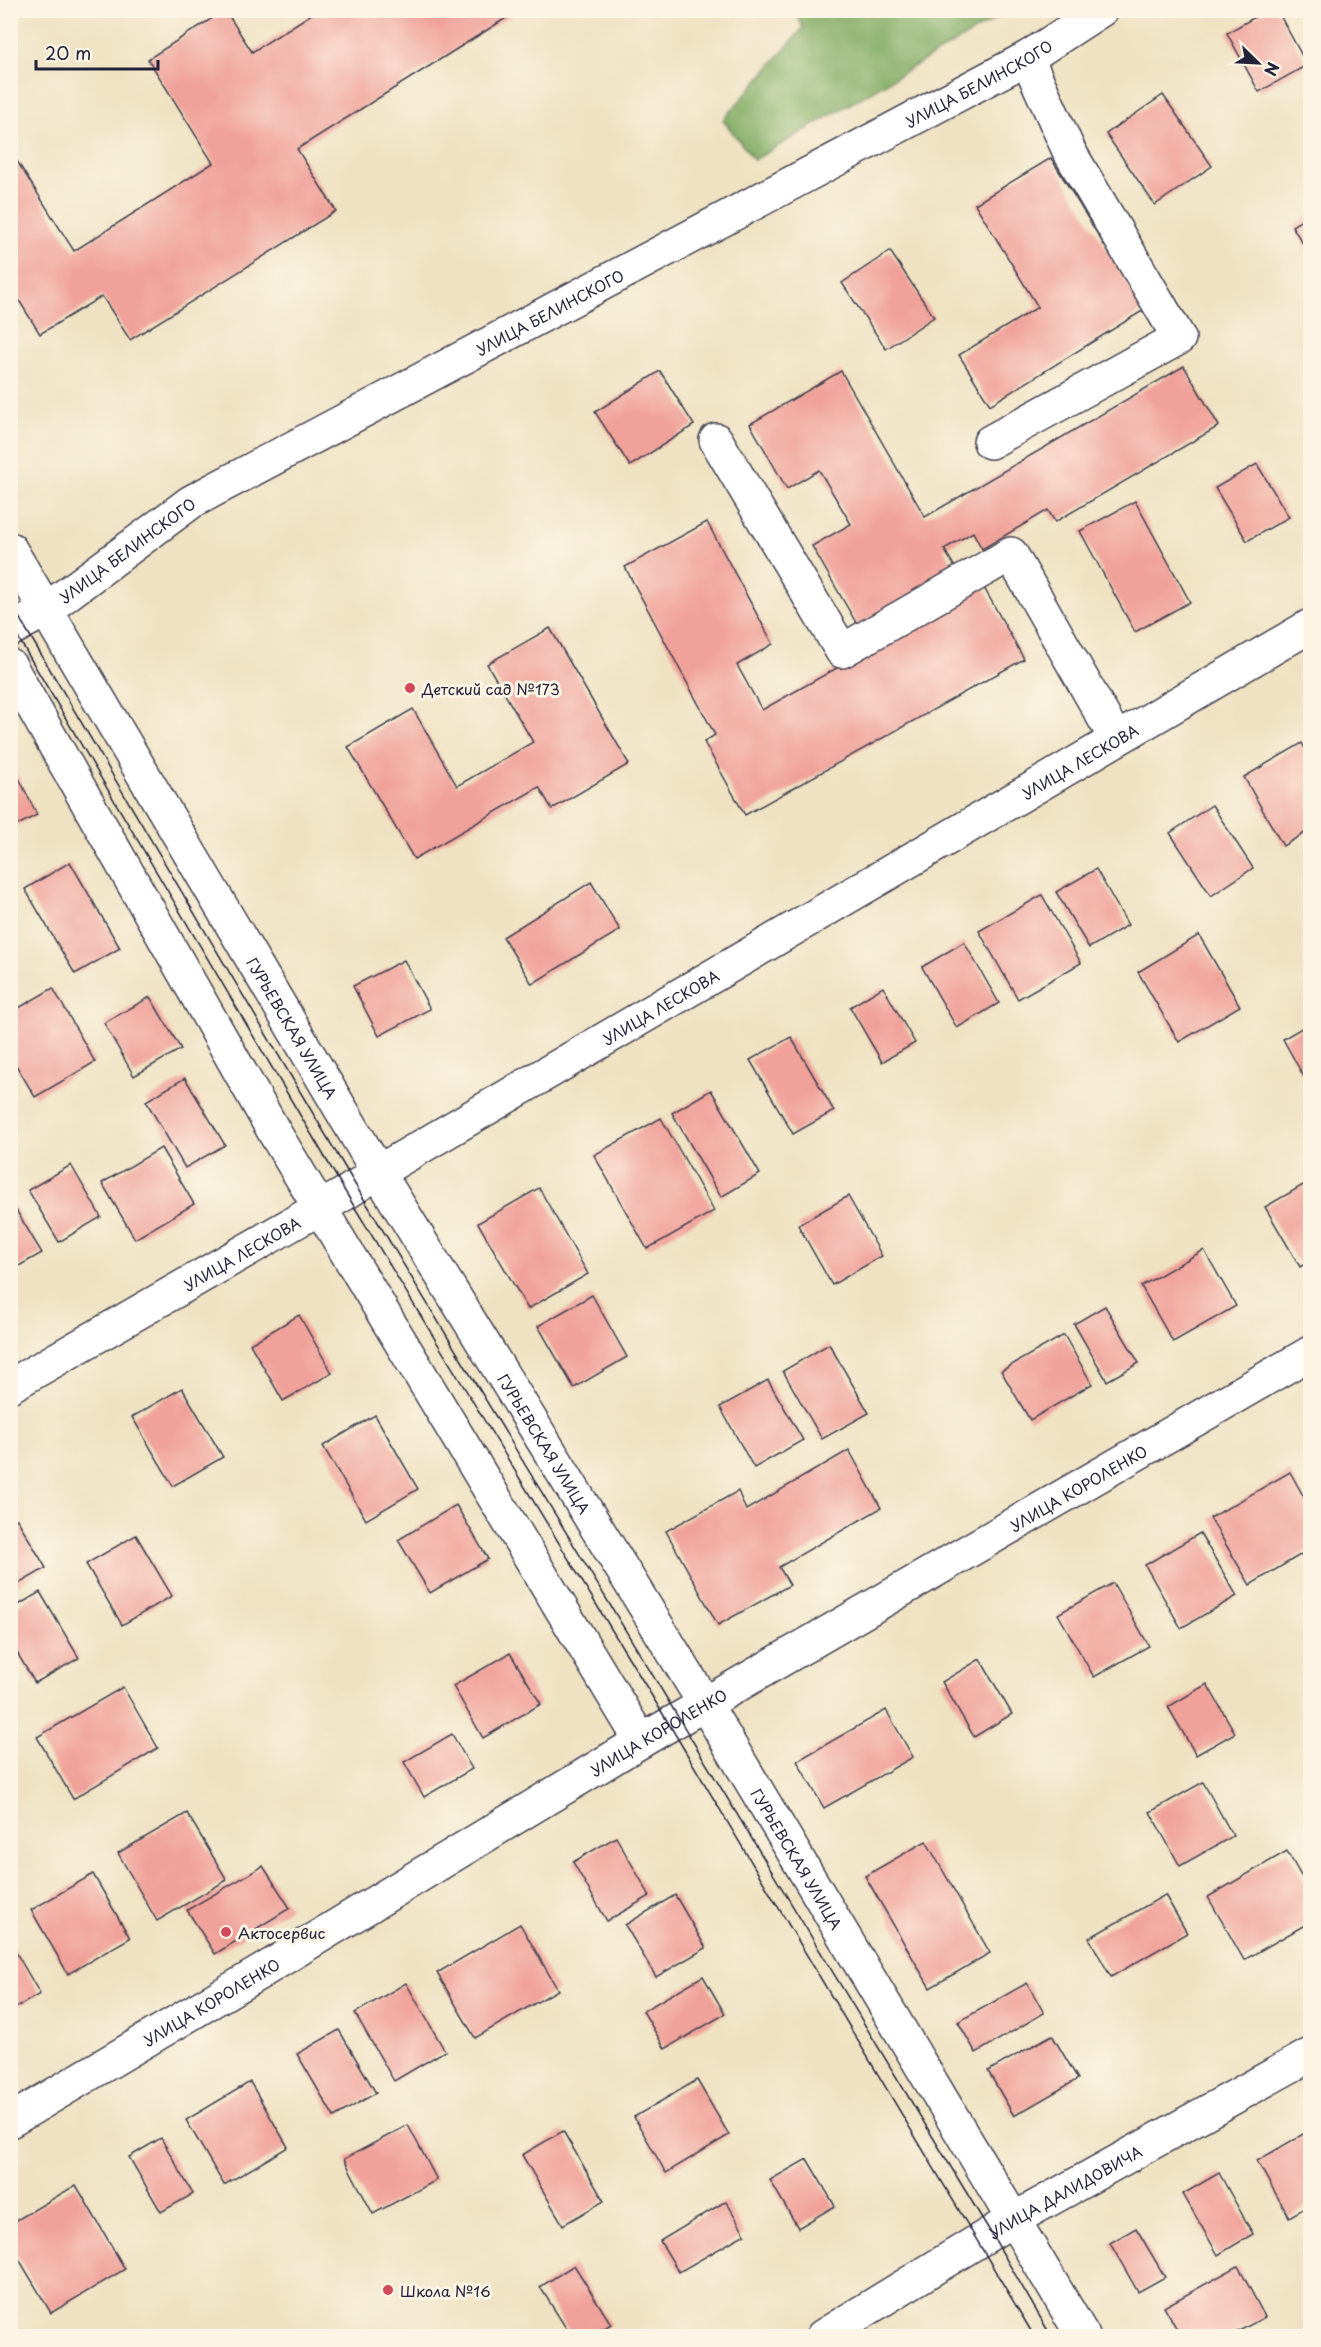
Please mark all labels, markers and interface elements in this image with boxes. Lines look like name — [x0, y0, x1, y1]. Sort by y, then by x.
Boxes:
scale bar — [36, 33, 158, 71]
street label: УЛИЦА БЕЛИНСКОГО — [901, 33, 1056, 132]
north arrow — [1228, 33, 1288, 93]
text: 20 m — [45, 39, 91, 66]
text: N — [1259, 59, 1286, 80]
street label: УЛИЦА БЕЛИНСКОГО — [472, 263, 628, 360]
street label: УЛИЦА БЕЛИНСКОГО — [54, 491, 200, 608]
place label: Детский сад №173 — [421, 677, 560, 700]
marker: Детский сад №173 — [403, 681, 417, 695]
street label: УЛИЦА ЛЕСКОВА — [1017, 718, 1142, 804]
street label: ГУРЬЕВСКАЯ УЛИЦА — [242, 953, 344, 1103]
street label: УЛИЦА ЛЕСКОВА — [598, 963, 723, 1050]
street label: УЛИЦА ЛЕСКОВА — [179, 1210, 304, 1296]
street label: ГУРЬЕВСКАЯ УЛИЦА — [493, 1369, 597, 1518]
street label: УЛИЦА КОРОЛЕНКО — [1005, 1439, 1151, 1536]
street label: УЛИЦА КОРОЛЕНКО — [585, 1682, 731, 1781]
street label: ГУРЬЕВСКАЯ УЛИЦА — [746, 1784, 849, 1933]
place label: Актосервис — [238, 1921, 326, 1944]
marker: Актосервис — [219, 1925, 233, 1939]
street label: УЛИЦА КОРОЛЕНКО — [139, 1952, 284, 2051]
street label: УЛИЦА ДАЛИДОВИЧА — [984, 2139, 1146, 2244]
place label: Школа №16 — [400, 2279, 490, 2302]
marker: Школа №16 — [381, 2283, 395, 2297]

